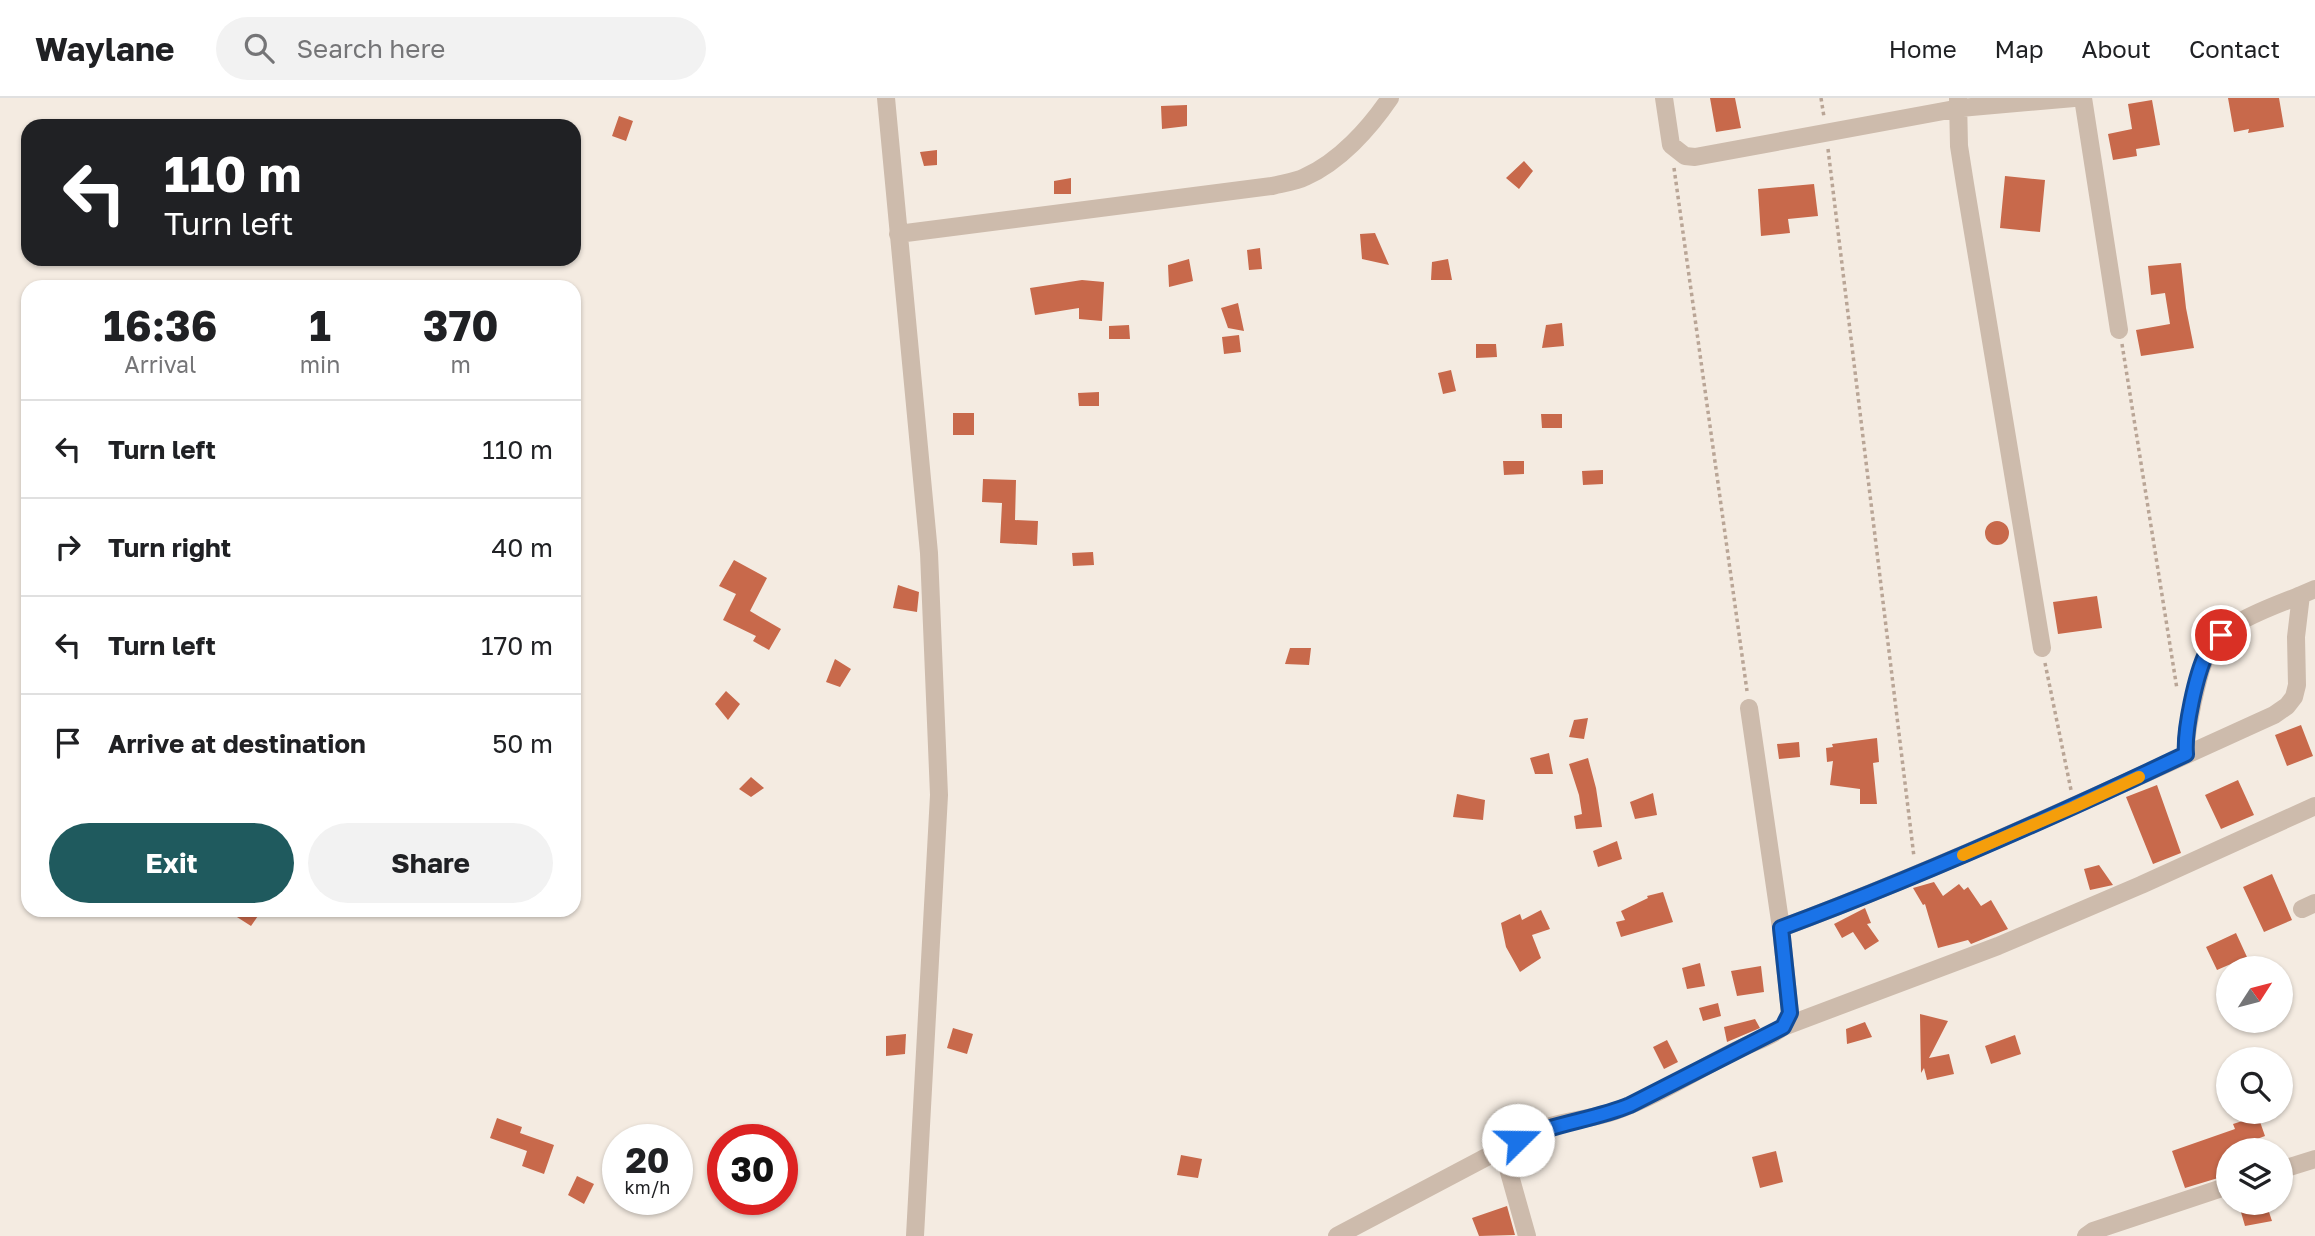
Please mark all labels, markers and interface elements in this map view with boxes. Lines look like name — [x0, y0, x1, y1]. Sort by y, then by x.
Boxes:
search box — [216, 17, 706, 80]
text: Waylane — [35, 29, 174, 68]
icon: search — [240, 29, 278, 67]
text: Search here — [296, 33, 445, 64]
text: Home — [1889, 34, 1957, 63]
text: Map — [1995, 34, 2044, 63]
text: About — [2082, 34, 2151, 63]
text: Contact — [2189, 34, 2280, 63]
text: 110 m — [164, 144, 301, 203]
icon: left — [49, 147, 140, 238]
text: Turn left — [164, 204, 293, 242]
text: 16:36 — [103, 300, 217, 350]
text: 1 — [309, 300, 331, 350]
text: 370 — [423, 300, 499, 350]
text: Arrival — [124, 350, 196, 378]
text: min — [300, 350, 340, 378]
text: m — [451, 350, 471, 378]
icon: left — [49, 430, 87, 468]
text: Turn left — [108, 434, 216, 465]
text: 110 m — [482, 434, 553, 465]
icon: right — [49, 528, 87, 566]
text: Turn right — [108, 532, 231, 563]
text: 40 m — [492, 532, 553, 563]
pin — [2191, 605, 2251, 665]
icon: arrive — [2202, 616, 2240, 654]
icon: left — [49, 626, 87, 664]
text: Turn left — [108, 630, 216, 661]
text: 170 m — [481, 630, 553, 661]
icon: arrive — [49, 724, 87, 762]
text: Arrive at destination — [108, 728, 366, 759]
text: 50 m — [492, 728, 553, 759]
button: Exit — [49, 823, 294, 903]
button: Share — [308, 823, 553, 903]
north arrow — [2216, 956, 2292, 1032]
map controls — [2216, 956, 2293, 1215]
button: search — [2216, 1047, 2293, 1124]
position arrow — [1481, 1103, 1555, 1177]
speed limit sign: 30 — [707, 1124, 798, 1215]
button: layers — [2216, 1138, 2293, 1215]
text: 20 — [625, 1139, 670, 1181]
text: km/h — [625, 1176, 670, 1198]

